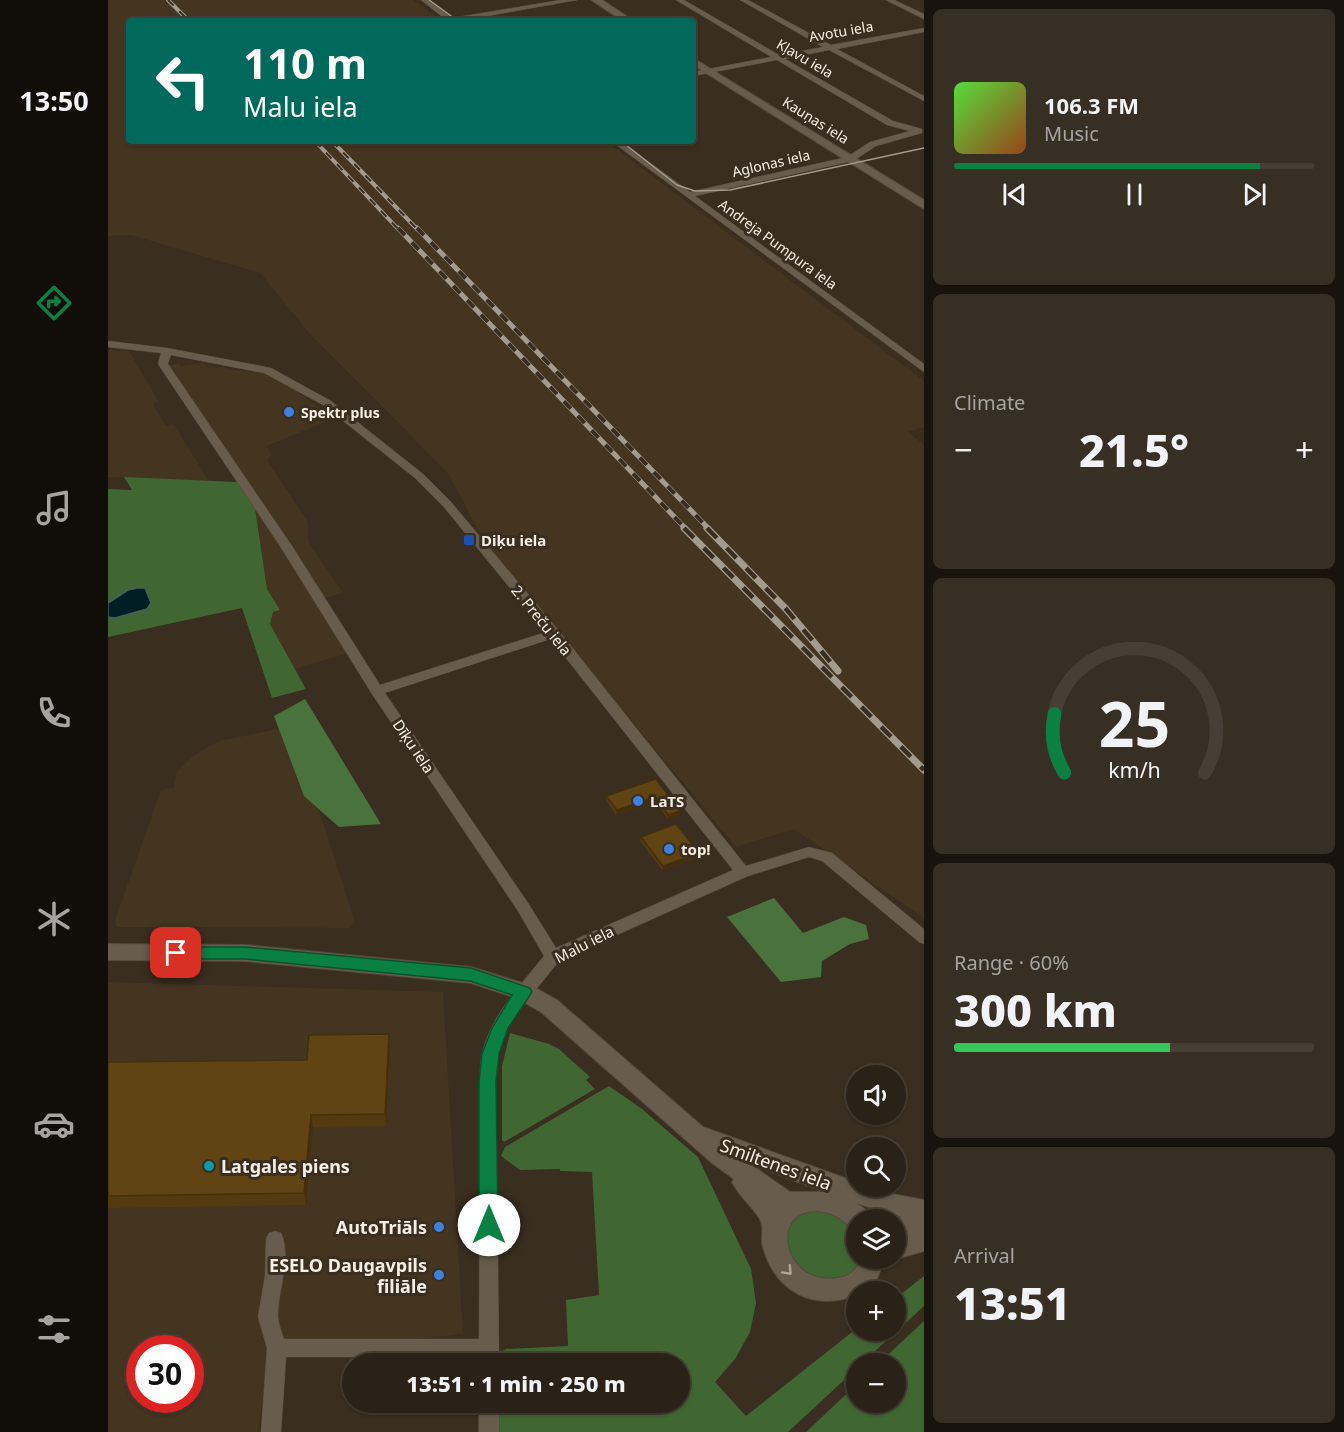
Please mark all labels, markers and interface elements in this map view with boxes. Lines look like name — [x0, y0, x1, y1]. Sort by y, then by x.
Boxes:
street label: Avotu iela — [807, 16, 875, 46]
text: 110 m — [243, 34, 367, 91]
street label: Kļavu iela — [773, 34, 837, 82]
icon: left — [144, 42, 222, 120]
text: 13:50 — [19, 82, 89, 119]
text: Malu iela — [243, 88, 358, 125]
text: 106.3 FM — [1044, 90, 1139, 120]
street label: Kauņas iela — [779, 92, 853, 148]
text: Music — [1044, 120, 1099, 147]
street label: Aglonas iela — [730, 145, 812, 181]
icon: previous — [998, 178, 1031, 211]
icon: pause — [1118, 178, 1151, 211]
icon: next — [1238, 178, 1271, 211]
street label: Andreja Pumpura iela — [715, 195, 841, 293]
icon: directions — [33, 282, 75, 324]
text: Climate — [954, 389, 1025, 416]
place label: Spektr plus — [301, 403, 380, 422]
marker: Spektr plus — [282, 405, 296, 419]
text: 21.5° — [1079, 419, 1189, 480]
text: − — [954, 427, 973, 472]
text: + — [1295, 427, 1314, 472]
icon: music — [33, 487, 75, 529]
place label: Diķu iela — [481, 530, 546, 550]
marker: Diķu iela — [462, 533, 476, 547]
street label: 2. Preču iela — [508, 581, 576, 659]
text: 25 — [1098, 680, 1170, 765]
icon: phone — [33, 692, 75, 734]
street label: Dīķu iela — [389, 715, 439, 777]
text: km/h — [1108, 755, 1160, 784]
place label: LaTS — [650, 791, 684, 811]
marker: LaTS — [631, 794, 645, 808]
place label: top! — [681, 839, 711, 859]
marker: top! — [662, 842, 676, 856]
icon: climate — [33, 898, 75, 940]
street label: Malu iela — [551, 921, 617, 967]
pin — [150, 927, 201, 978]
icon: arrive — [159, 936, 192, 969]
text: Range · 60% — [954, 949, 1069, 976]
text: 300 km — [954, 979, 1117, 1040]
map controls — [846, 1065, 906, 1413]
button: sound — [846, 1065, 906, 1125]
icon: car — [33, 1103, 75, 1145]
street label: Smiltenes iela — [717, 1133, 835, 1195]
button: search — [846, 1137, 906, 1197]
place label: Latgales piens — [221, 1154, 350, 1178]
marker: Latgales piens — [202, 1159, 216, 1173]
position arrow — [457, 1193, 521, 1257]
button: layers — [846, 1209, 906, 1269]
place label: AutoTriāls — [336, 1215, 427, 1239]
marker: AutoTriāls — [432, 1220, 446, 1234]
text: Arrival — [954, 1242, 1015, 1269]
place label: ESELO Daugavpils filiāle — [269, 1253, 427, 1298]
one-way arrow — [781, 1265, 792, 1275]
marker: ESELO Daugavpils filiāle — [432, 1268, 446, 1282]
text: 13:51 — [954, 1272, 1071, 1333]
button: + — [846, 1281, 906, 1341]
icon: filters — [33, 1308, 75, 1350]
speed limit sign: 30 — [126, 1335, 204, 1413]
button: − — [846, 1353, 906, 1413]
text: 13:51 · 1 min · 250 m — [406, 1368, 626, 1398]

